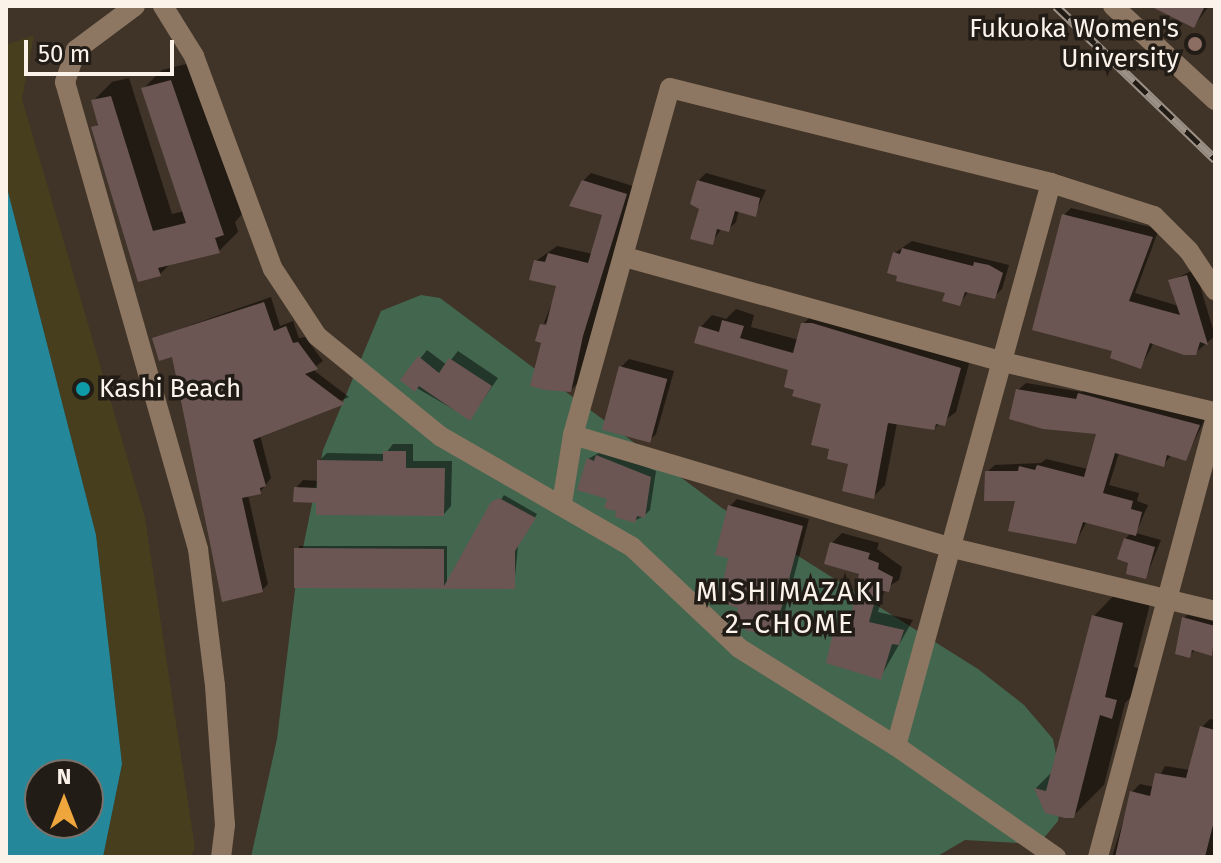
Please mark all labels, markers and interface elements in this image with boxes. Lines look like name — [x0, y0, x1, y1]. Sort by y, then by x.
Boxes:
place label: Fukuoka Women's University — [969, 13, 1179, 74]
scale bar — [28, 24, 178, 74]
marker: Fukuoka Women's University — [1186, 35, 1204, 53]
text: 50 m — [38, 40, 90, 68]
place label: Kashi Beach — [99, 373, 241, 405]
marker: Kashi Beach — [74, 380, 92, 398]
district label: MISHIMAZAKI 2-CHOME — [696, 575, 884, 641]
north arrow — [24, 759, 104, 839]
text: N — [57, 763, 71, 790]

